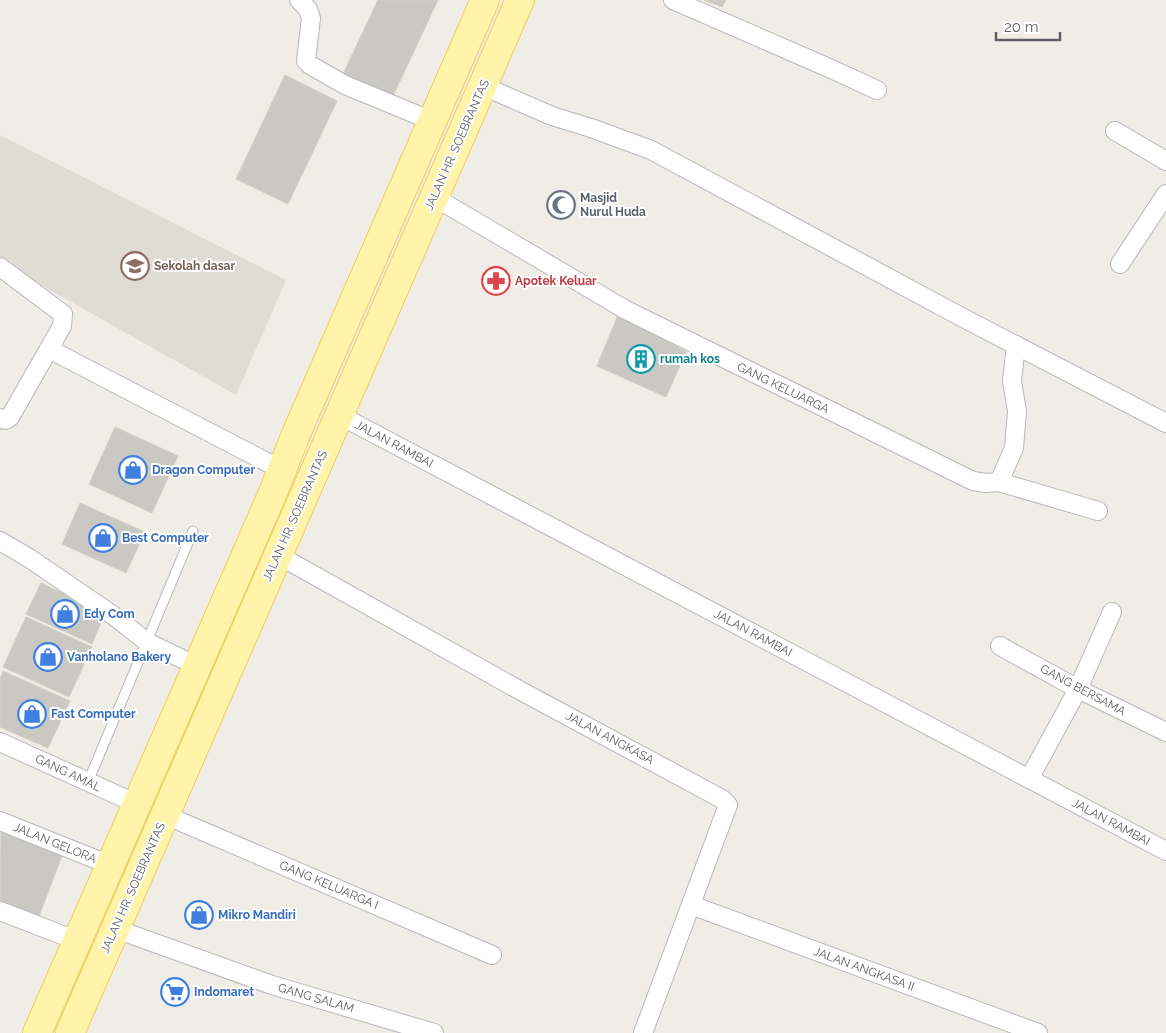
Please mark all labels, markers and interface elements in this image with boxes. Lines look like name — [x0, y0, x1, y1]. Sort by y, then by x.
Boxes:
scale bar — [996, 10, 1060, 42]
text: 20 m — [1004, 18, 1039, 36]
street label: JALAN HR. SOEBRANTAS — [422, 77, 492, 213]
mosque icon: Masjid Nurul Huda — [546, 190, 576, 220]
place label: Masjid Nurul Huda — [580, 191, 646, 219]
school or university icon: Sekolah dasar — [120, 251, 150, 281]
place label: Sekolah dasar — [154, 259, 235, 273]
pharmacy icon: Apotek Keluar — [481, 266, 511, 296]
place label: Apotek Keluar — [515, 274, 597, 288]
building icon: rumah kos — [626, 344, 656, 374]
place label: rumah kos — [660, 352, 720, 366]
street label: GANG KELUARGA — [735, 360, 831, 416]
street label: JALAN RAMBAI — [353, 418, 435, 470]
street label: JALAN HR. SOEBRANTAS — [260, 448, 330, 584]
shop icon: Dragon Computer — [118, 455, 148, 485]
place label: Dragon Computer — [152, 463, 255, 477]
shop icon: Best Computer — [88, 523, 118, 553]
place label: Best Computer — [122, 531, 209, 545]
shop icon: Edy Com — [50, 599, 80, 629]
place label: Edy Com — [84, 607, 135, 621]
street label: JALAN RAMBAI — [712, 607, 794, 659]
shop icon: Vanholano Bakery — [33, 642, 63, 672]
place label: Vanholano Bakery — [67, 650, 171, 664]
street label: GANG BERSAMA — [1038, 662, 1128, 718]
shop icon: Fast Computer — [17, 699, 47, 729]
place label: Fast Computer — [51, 707, 136, 721]
street label: JALAN ANGKASA — [564, 709, 656, 767]
street label: GANG AMAL — [33, 752, 103, 794]
street label: JALAN RAMBAI — [1070, 796, 1152, 848]
street label: JALAN GELORA — [11, 820, 99, 866]
street label: JALAN HR. SOEBRANTAS — [98, 820, 168, 956]
street label: GANG KELUARGA I — [277, 858, 381, 912]
shop icon: Mikro Mandiri — [184, 900, 214, 930]
place label: Mikro Mandiri — [218, 908, 296, 922]
street label: JALAN ANGKASA II — [812, 944, 916, 994]
supermarket icon: Indomaret — [160, 977, 190, 1007]
street label: GANG SALAM — [276, 980, 356, 1016]
place label: Indomaret — [194, 985, 254, 999]

